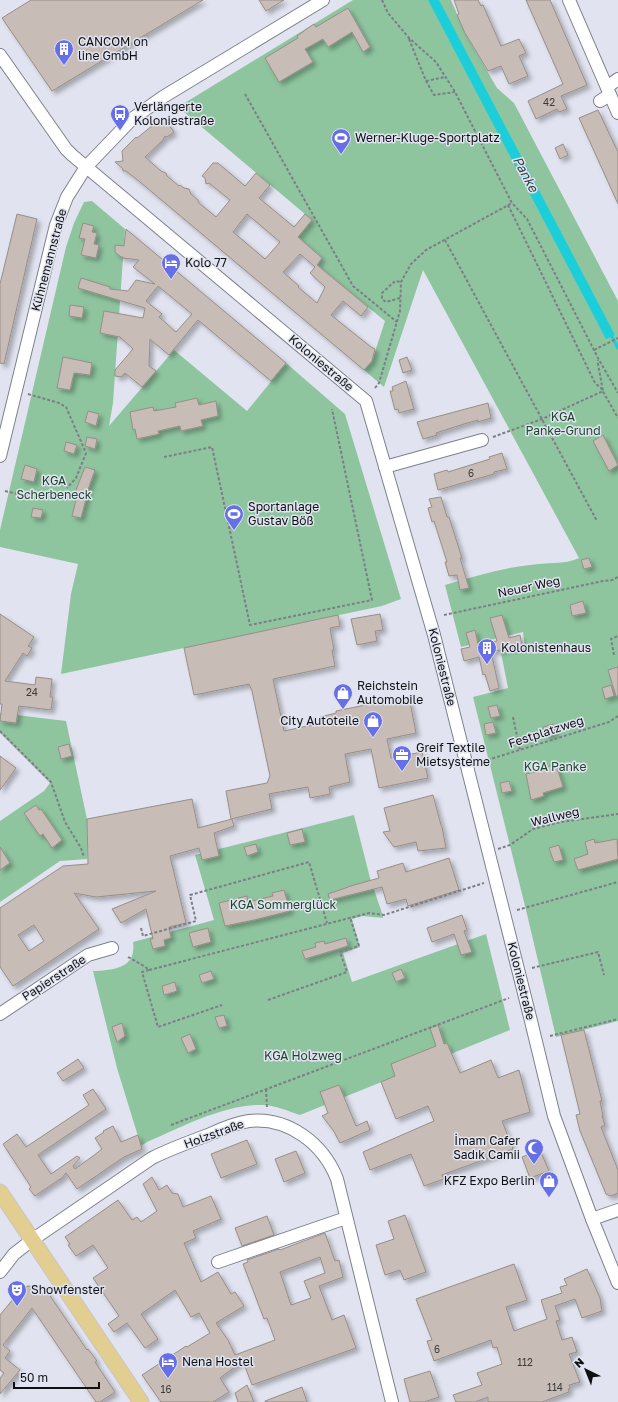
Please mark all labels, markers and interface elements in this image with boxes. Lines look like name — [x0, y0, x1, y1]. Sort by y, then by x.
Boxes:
place label: CANCOM on line GmbH — [78, 34, 148, 63]
building icon: CANCOM on line GmbH — [53, 38, 75, 66]
house number: 42 — [543, 96, 555, 108]
place label: Verlängerte Koloniestraße — [134, 99, 214, 128]
bus stop icon: Verlängerte Koloniestraße — [109, 103, 131, 131]
sports icon: Werner-Kluge-Sportplatz — [330, 127, 352, 155]
place label: Werner-Kluge-Sportplatz — [355, 130, 500, 145]
water label: Panke — [510, 153, 543, 196]
street label: Kühnemannstraße — [28, 207, 69, 313]
hotel icon: Kolo 77 — [160, 252, 182, 280]
place label: Kolo 77 — [185, 255, 227, 270]
street label: Koloniestraße — [286, 331, 357, 394]
park label: KGA Panke-Grund — [525, 409, 601, 438]
house number: 6 — [468, 467, 474, 479]
park label: KGA Scherbeneck — [16, 473, 92, 502]
place label: Sportanlage Gustav Böß — [248, 499, 319, 528]
sports icon: Sportanlage Gustav Böß — [223, 503, 245, 531]
street label: Neuer Weg — [496, 573, 561, 600]
street label: Koloniestraße — [426, 626, 459, 708]
building icon: Kolonistenhaus — [476, 637, 498, 665]
place label: Kolonistenhaus — [501, 640, 591, 655]
place label: Reichstein Automobile — [357, 678, 423, 707]
shop icon: Reichstein Automobile — [332, 682, 354, 710]
house number: 24 — [26, 686, 38, 698]
shop icon: City Autoteile — [362, 710, 384, 738]
street label: Festplatzweg — [506, 712, 585, 751]
place label: City Autoteile — [280, 713, 359, 728]
place label: Greif Textile Mietsysteme — [416, 740, 490, 769]
office icon: Greif Textile Mietsysteme — [391, 744, 413, 772]
park label: KGA Panke — [524, 759, 586, 774]
street label: Wallweg — [529, 803, 581, 830]
park label: KGA Sommerglück — [230, 897, 337, 912]
street label: Koloniestraße — [505, 940, 538, 1022]
street label: Papierstraße — [19, 951, 89, 1004]
park label: KGA Holzweg — [264, 1048, 342, 1063]
street label: Holzstraße — [182, 1116, 246, 1151]
place label: İmam Cafer Sadık Camii — [453, 1133, 520, 1162]
mosque icon: İmam Cafer Sadık Camii — [523, 1137, 545, 1165]
shop icon: KFZ Expo Berlin — [538, 1170, 560, 1198]
place label: KFZ Expo Berlin — [444, 1173, 535, 1188]
theatre icon: Showfenster — [6, 1279, 28, 1307]
place label: Showfenster — [31, 1282, 105, 1297]
house number: 6 — [434, 1343, 440, 1355]
north arrow — [566, 1350, 606, 1390]
hotel icon: Nena Hostel — [157, 1351, 179, 1379]
place label: Nena Hostel — [182, 1354, 254, 1369]
text: N — [571, 1355, 586, 1370]
house number: 112 — [517, 1356, 533, 1368]
scale bar — [14, 1364, 99, 1390]
text: 50 m — [20, 1370, 48, 1385]
house number: 114 — [547, 1381, 563, 1393]
house number: 16 — [161, 1383, 171, 1395]

